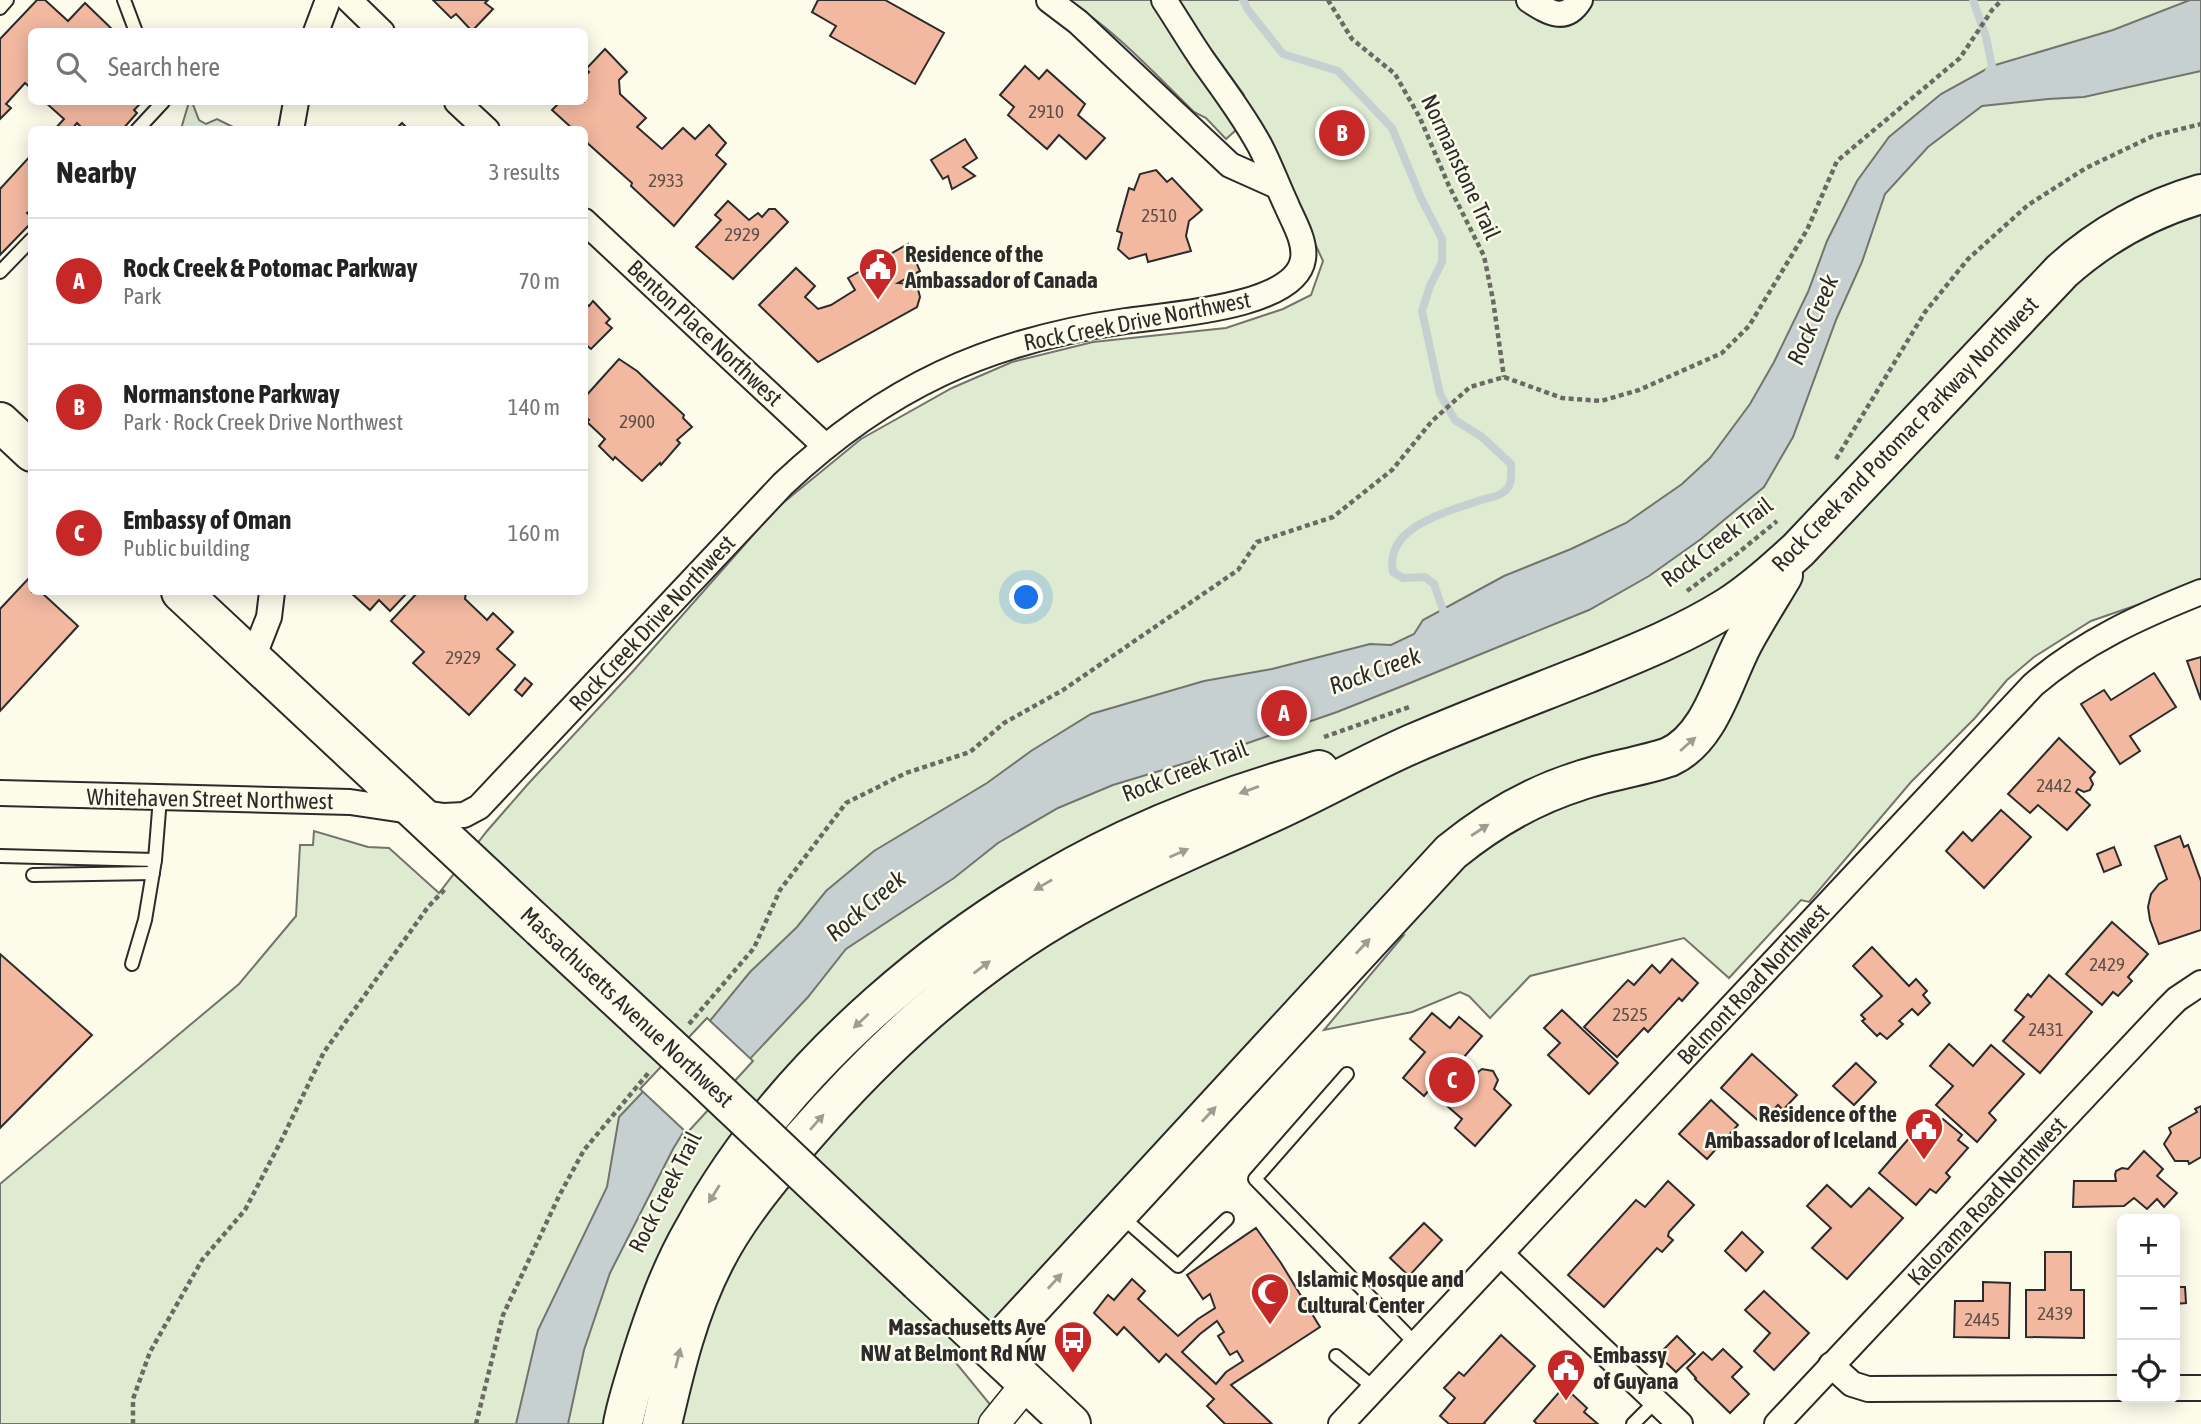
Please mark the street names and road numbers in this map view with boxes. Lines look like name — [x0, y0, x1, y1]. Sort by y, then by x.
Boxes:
street label: Normanstone Trail — [1416, 90, 1506, 244]
street label: Benton Place Northwest — [622, 255, 788, 411]
street label: Rock Creek Drive Northwest — [1021, 286, 1253, 356]
street label: Rock Creek and Potomac Parkway Northwest — [1767, 291, 2043, 577]
street label: Rock Creek Trail — [1656, 492, 1778, 592]
street label: Rock Creek Drive Northwest — [564, 530, 740, 716]
street label: Rock Creek Trail — [1119, 735, 1251, 807]
street label: Whitehaven Street Northwest — [86, 784, 334, 814]
street label: Belmont Road Northwest — [1672, 898, 1834, 1070]
street label: Massachusetts Avenue Northwest — [515, 902, 739, 1112]
street label: Kalorama Road Northwest — [1902, 1112, 2072, 1290]
street label: Rock Creek Trail — [623, 1127, 707, 1257]

